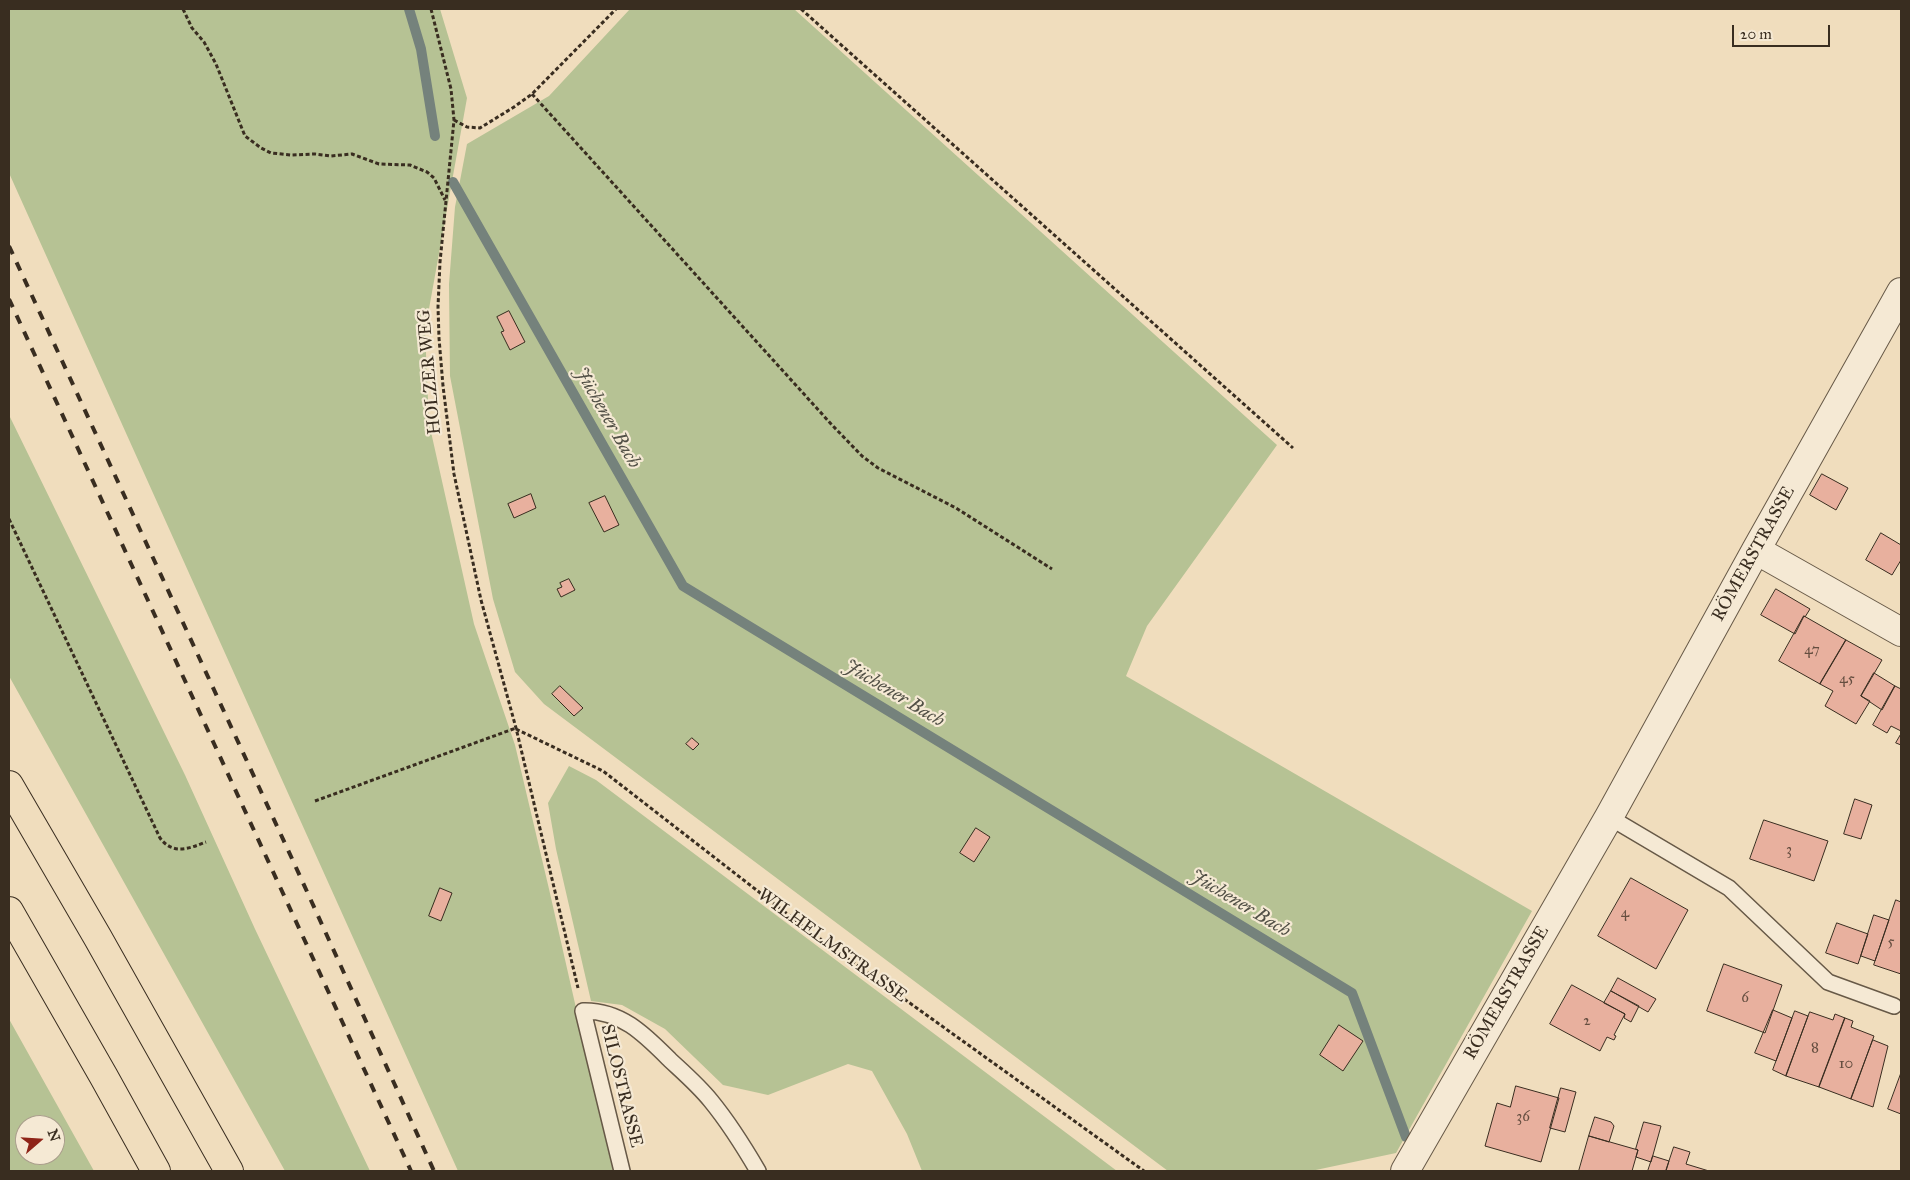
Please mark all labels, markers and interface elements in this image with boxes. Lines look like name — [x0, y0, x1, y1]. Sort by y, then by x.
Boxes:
scale bar — [1735, 15, 1832, 47]
text: 20 m — [1740, 25, 1772, 43]
street label: HOLZER WEG — [414, 308, 446, 436]
water label: Jüchener Bach — [569, 363, 645, 473]
street label: RÖMERSTRASSE — [1708, 483, 1800, 625]
house number: 47 — [1804, 641, 1820, 659]
water label: Jüchener Bach — [840, 655, 948, 733]
house number: 45 — [1839, 670, 1855, 688]
house number: 3 — [1786, 841, 1792, 859]
water label: Jüchener Bach — [1186, 865, 1294, 943]
street label: WILHELMSTRASSE — [753, 885, 911, 1007]
house number: 4 — [1621, 904, 1629, 922]
street label: RÖMERSTRASSE — [1460, 922, 1554, 1064]
house number: 5 — [1888, 933, 1894, 951]
house number: 6 — [1741, 989, 1749, 1007]
house number: 2 — [1583, 1012, 1591, 1030]
street label: SILOSTRASSE — [595, 1022, 647, 1150]
house number: 8 — [1811, 1039, 1819, 1057]
house number: 10 — [1839, 1055, 1853, 1073]
house number: 36 — [1516, 1108, 1530, 1126]
north arrow — [15, 1115, 65, 1165]
text: N — [44, 1127, 64, 1144]

